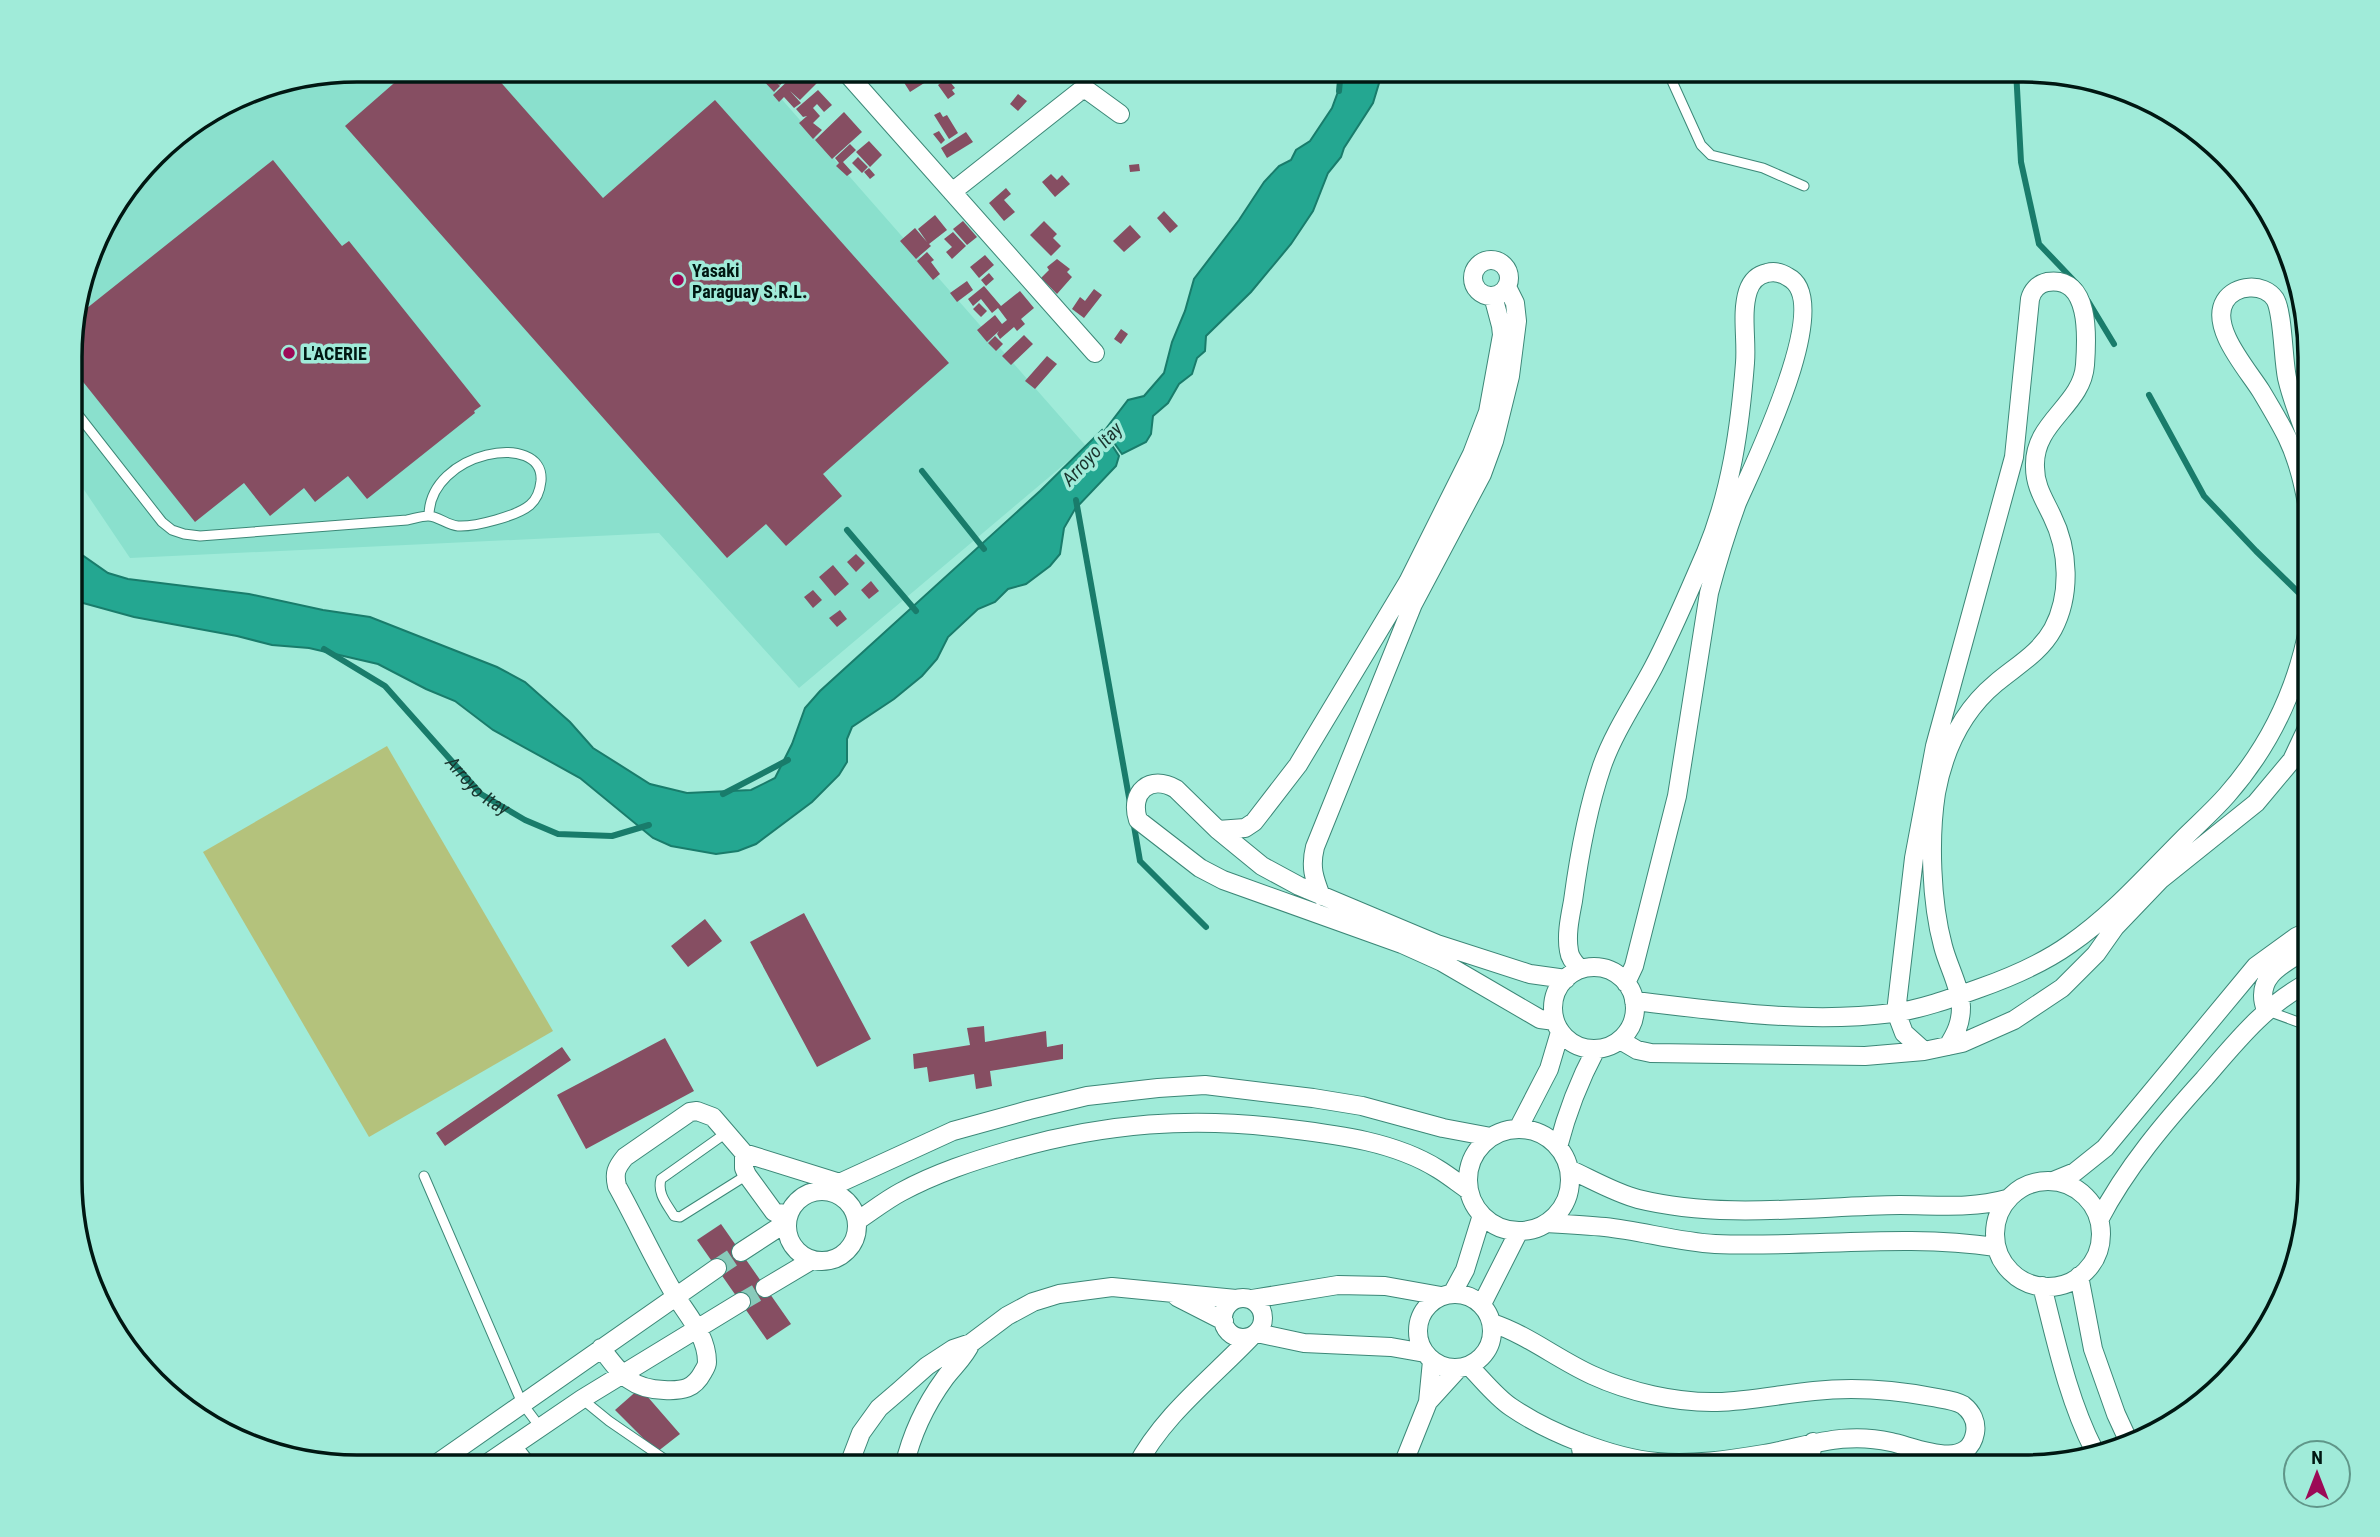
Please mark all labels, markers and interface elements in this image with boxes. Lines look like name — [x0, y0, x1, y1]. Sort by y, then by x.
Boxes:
place label: Yasaki Paraguay S.R.L. — [692, 260, 807, 302]
marker: Yasaki Paraguay S.R.L. — [670, 272, 686, 288]
place label: L'ACERIE — [303, 343, 367, 364]
marker: L'ACERIE — [281, 345, 297, 361]
water label: Arroyo Itay — [1056, 417, 1128, 491]
water label: Arroyo Itay — [440, 750, 515, 821]
north arrow — [2282, 1439, 2352, 1509]
text: N — [2311, 1446, 2323, 1469]

